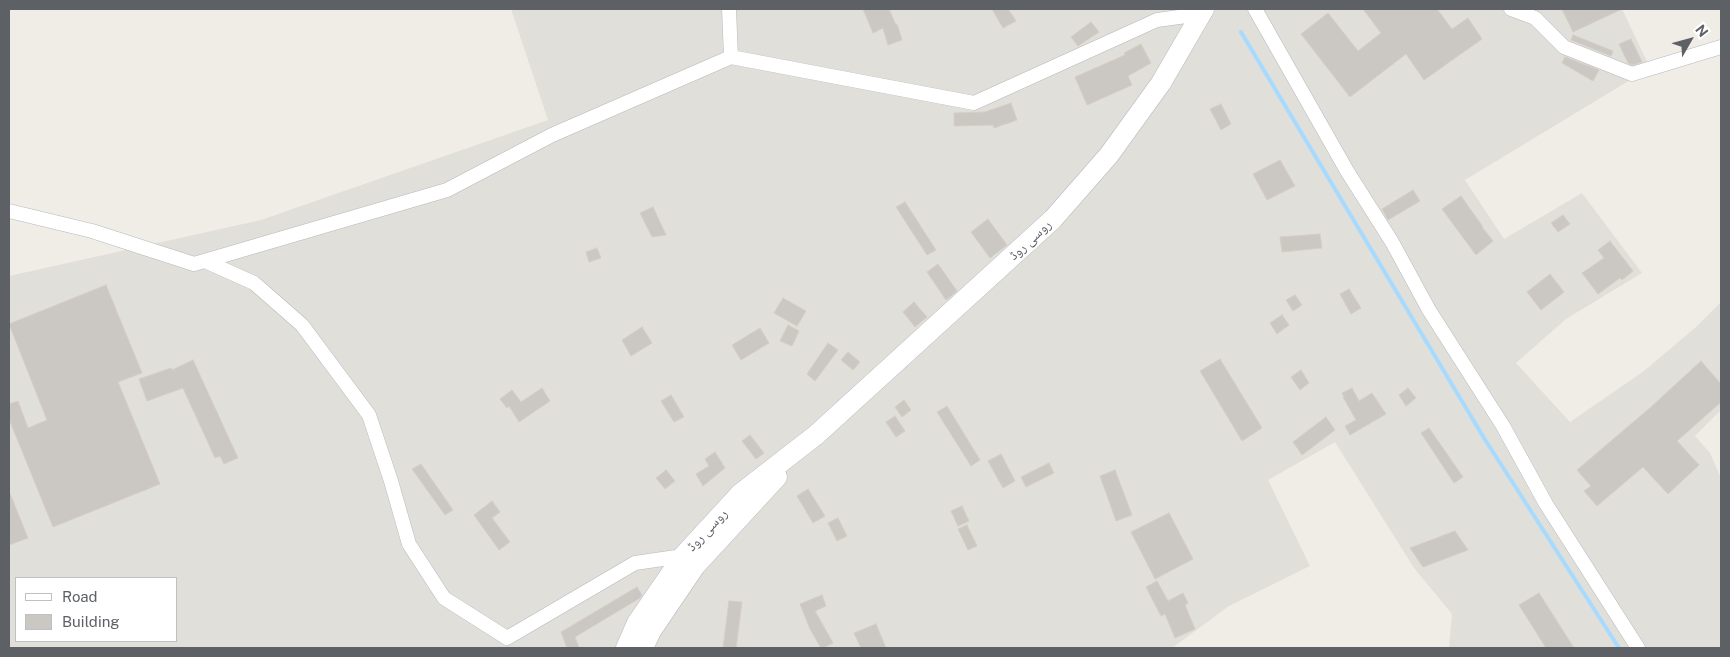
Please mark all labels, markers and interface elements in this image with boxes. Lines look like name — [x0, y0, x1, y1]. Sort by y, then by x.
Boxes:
north arrow — [1665, 15, 1715, 65]
text: N — [1692, 22, 1711, 40]
street label: روسی روڈ — [1005, 216, 1055, 264]
street label: روسی روڈ — [683, 505, 731, 555]
legend — [15, 577, 178, 642]
text: Road — [62, 588, 98, 605]
text: Building — [62, 613, 120, 630]

